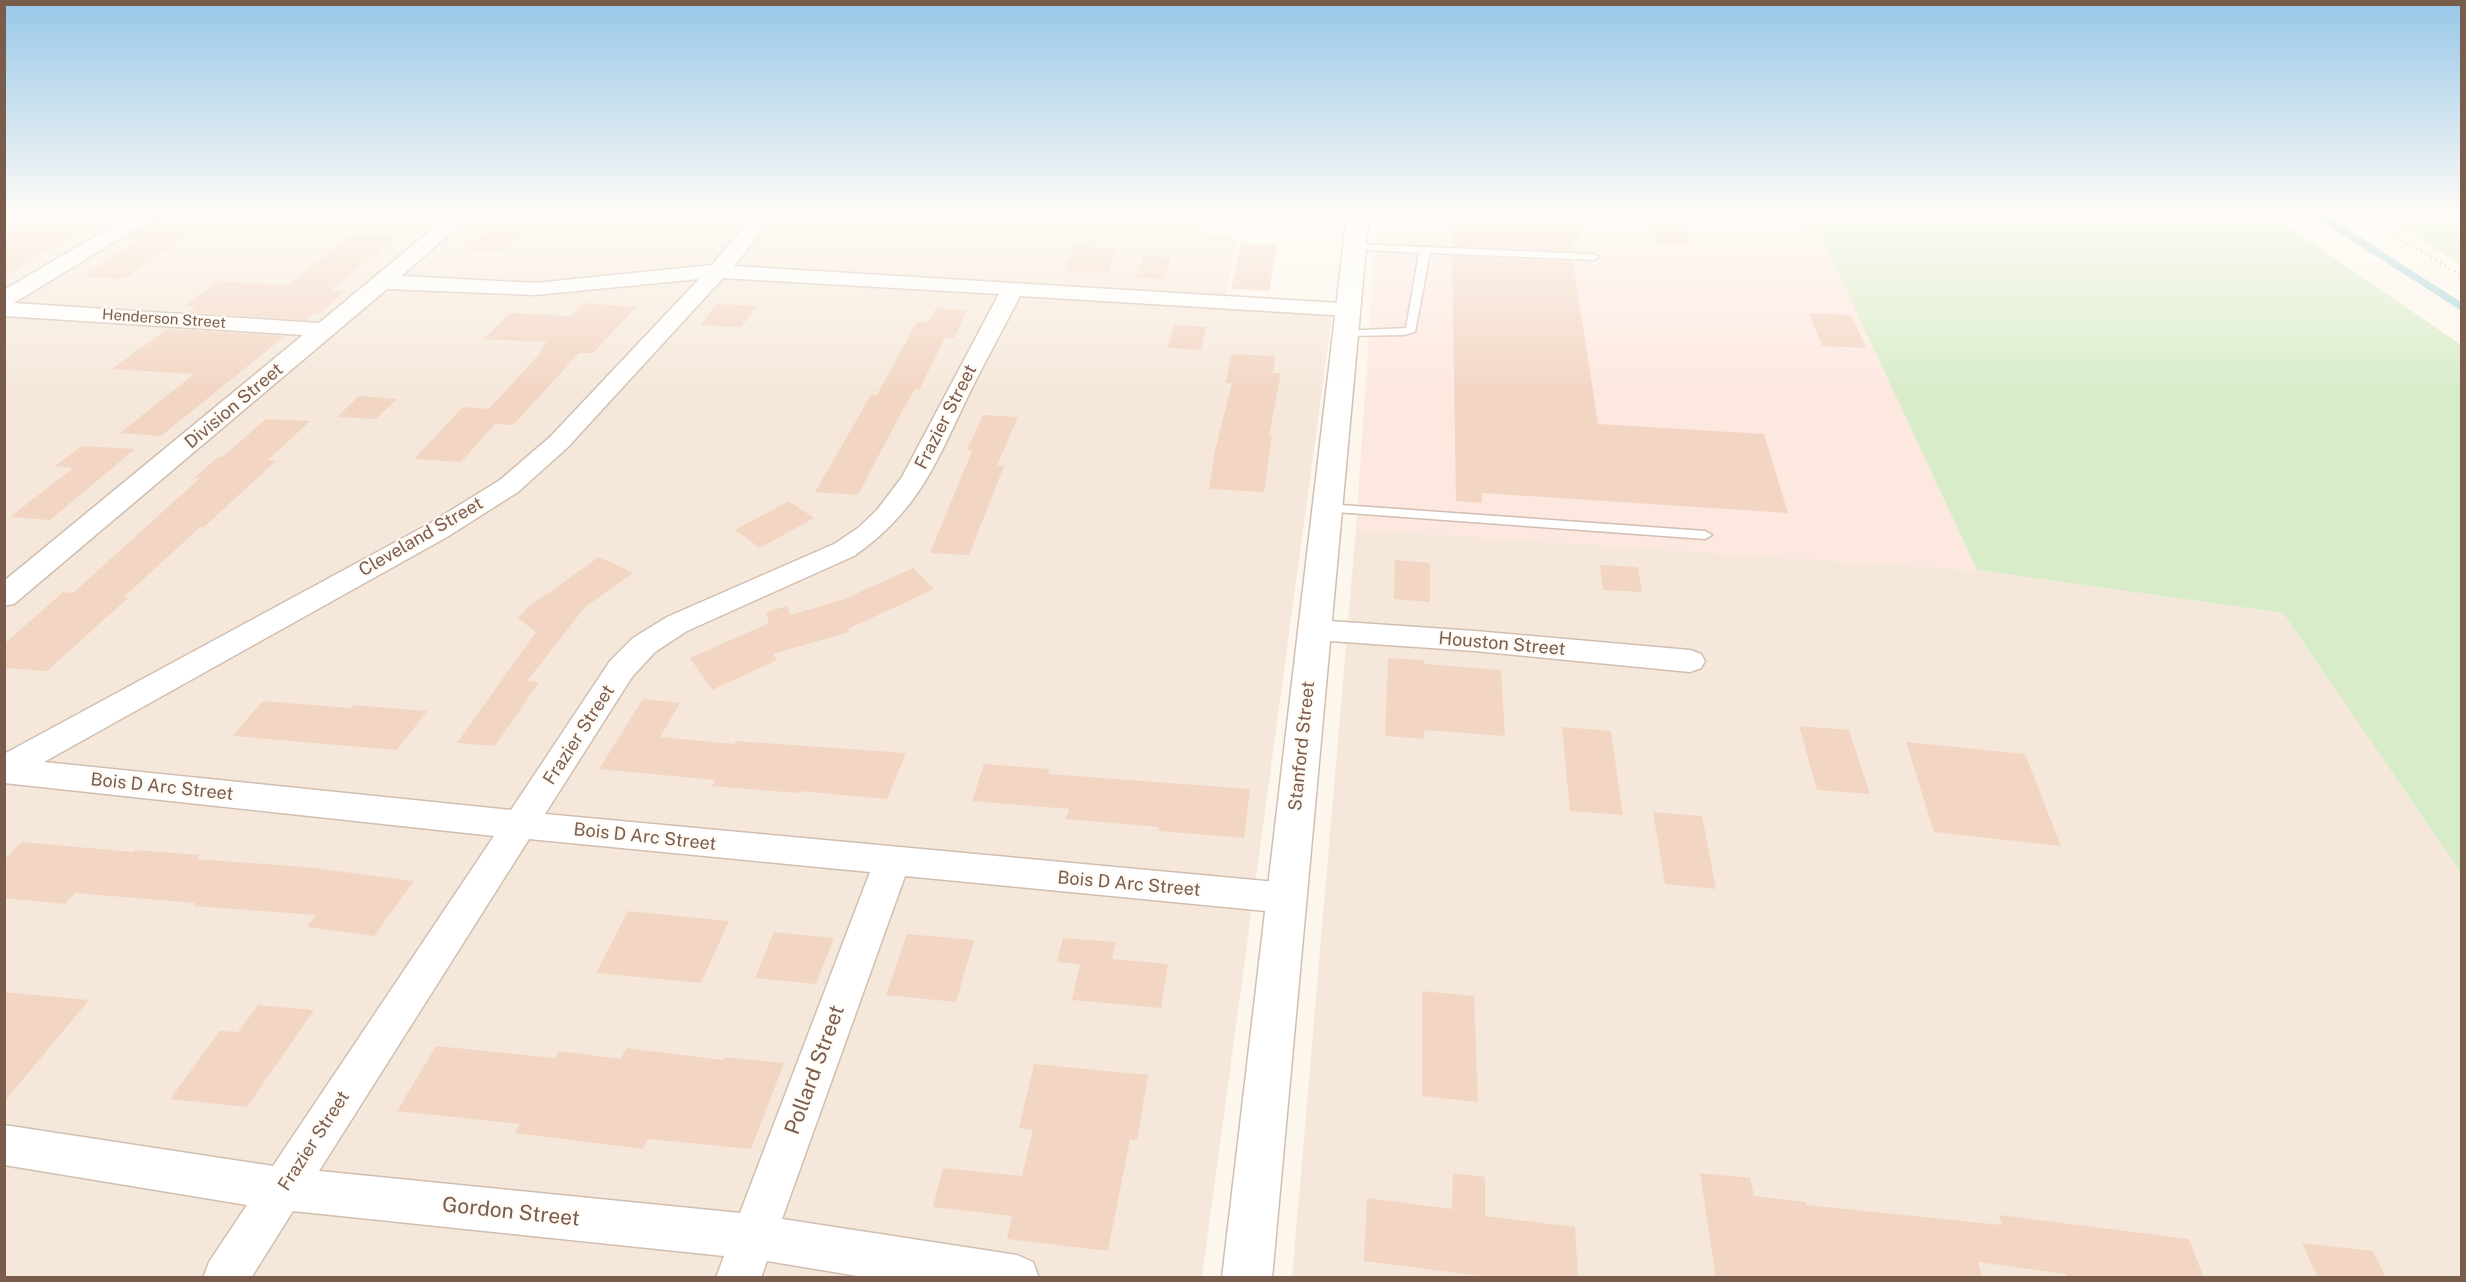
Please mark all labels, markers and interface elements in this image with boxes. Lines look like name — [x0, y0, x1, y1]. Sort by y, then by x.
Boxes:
street label: Henderson Street — [102, 306, 226, 332]
street label: Division Street — [181, 359, 287, 453]
street label: Frazier Street — [910, 361, 982, 473]
street label: Cleveland Street — [355, 493, 487, 581]
street label: Houston Street — [1438, 628, 1566, 660]
street label: Stanford Street — [1284, 680, 1320, 812]
street label: Frazier Street — [539, 681, 619, 789]
street label: Bois D Arc Street — [90, 769, 234, 805]
street label: Bois D Arc Street — [573, 819, 717, 855]
street label: Bois D Arc Street — [1057, 867, 1201, 901]
street label: Pollard Street — [780, 1002, 850, 1138]
street label: Frazier Street — [274, 1087, 354, 1195]
street label: Gordon Street — [441, 1192, 581, 1232]

